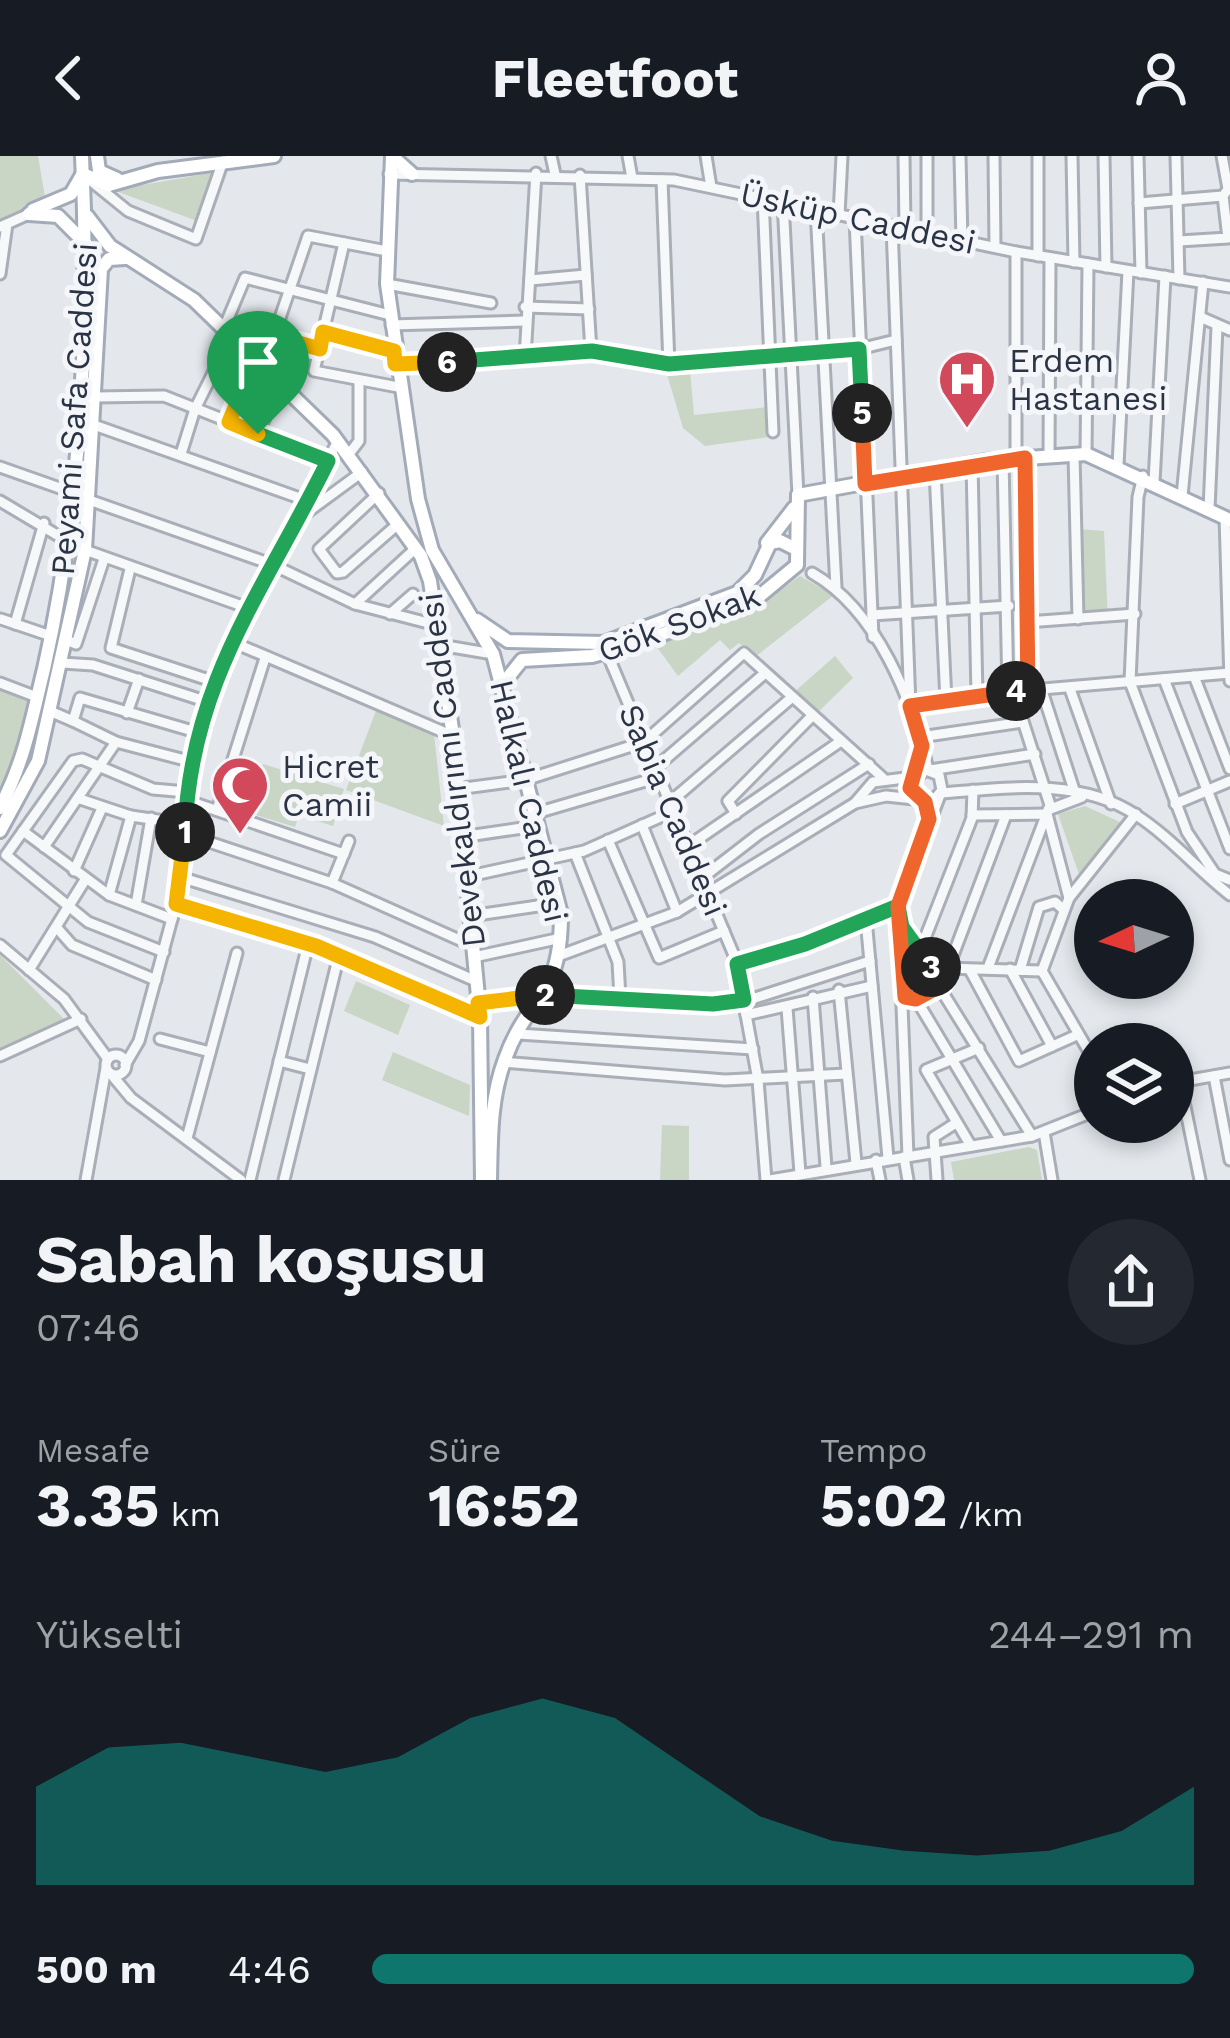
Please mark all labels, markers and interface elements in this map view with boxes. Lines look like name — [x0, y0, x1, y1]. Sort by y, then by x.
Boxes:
icon: back — [36, 45, 102, 111]
icon: person — [1128, 45, 1194, 111]
text: Fleetfoot — [492, 47, 738, 110]
street label: Üsküp Caddesi — [737, 174, 979, 262]
street label: Peyami Safa Caddesi — [43, 241, 105, 577]
pin — [207, 311, 309, 434]
icon: arrive — [225, 329, 291, 395]
pin: 6 — [417, 332, 477, 392]
place label: Erdem Hastanesi — [1009, 341, 1167, 418]
text: 6 — [437, 342, 457, 381]
hospital icon: Erdem Hastanesi — [936, 348, 998, 430]
pin: 5 — [832, 383, 892, 443]
text: 5 — [852, 393, 872, 432]
street label: Gök Sokak — [593, 576, 765, 670]
street label: Devekaldırımı Caddesi — [411, 591, 493, 949]
pin: 4 — [986, 661, 1046, 721]
text: 4 — [1005, 671, 1027, 710]
street label: Halkalı Caddesi — [482, 676, 576, 926]
street label: Sabia Caddesi — [611, 698, 735, 922]
place label: Hicret Camii — [282, 747, 379, 824]
mosque icon: Hicret Camii — [209, 754, 271, 836]
pin: 1 — [155, 802, 215, 862]
text: 1 — [178, 812, 192, 851]
north arrow — [1074, 879, 1194, 999]
map controls — [1074, 879, 1194, 1143]
pin: 3 — [901, 937, 961, 997]
text: 3 — [921, 947, 941, 986]
pin: 2 — [515, 965, 575, 1025]
text: 2 — [535, 975, 555, 1014]
button: layers — [1074, 1023, 1194, 1143]
button: share — [1068, 1219, 1194, 1345]
text: Sabah koşusu — [36, 1221, 487, 1298]
text: 07:46 — [36, 1305, 140, 1350]
text: Mesafe — [36, 1431, 150, 1470]
text: Süre — [428, 1431, 501, 1470]
text: Tempo — [820, 1431, 927, 1470]
text: 3.35 — [36, 1470, 160, 1541]
text: 16:52 — [428, 1470, 580, 1541]
text: 5:02 — [820, 1470, 948, 1541]
text: km — [160, 1495, 221, 1534]
text: /km — [948, 1495, 1023, 1534]
text: Yükselti — [36, 1612, 183, 1657]
text: 244–291 m — [988, 1612, 1194, 1657]
text: 500 m — [36, 1947, 157, 1992]
text: 4:46 — [228, 1947, 311, 1992]

